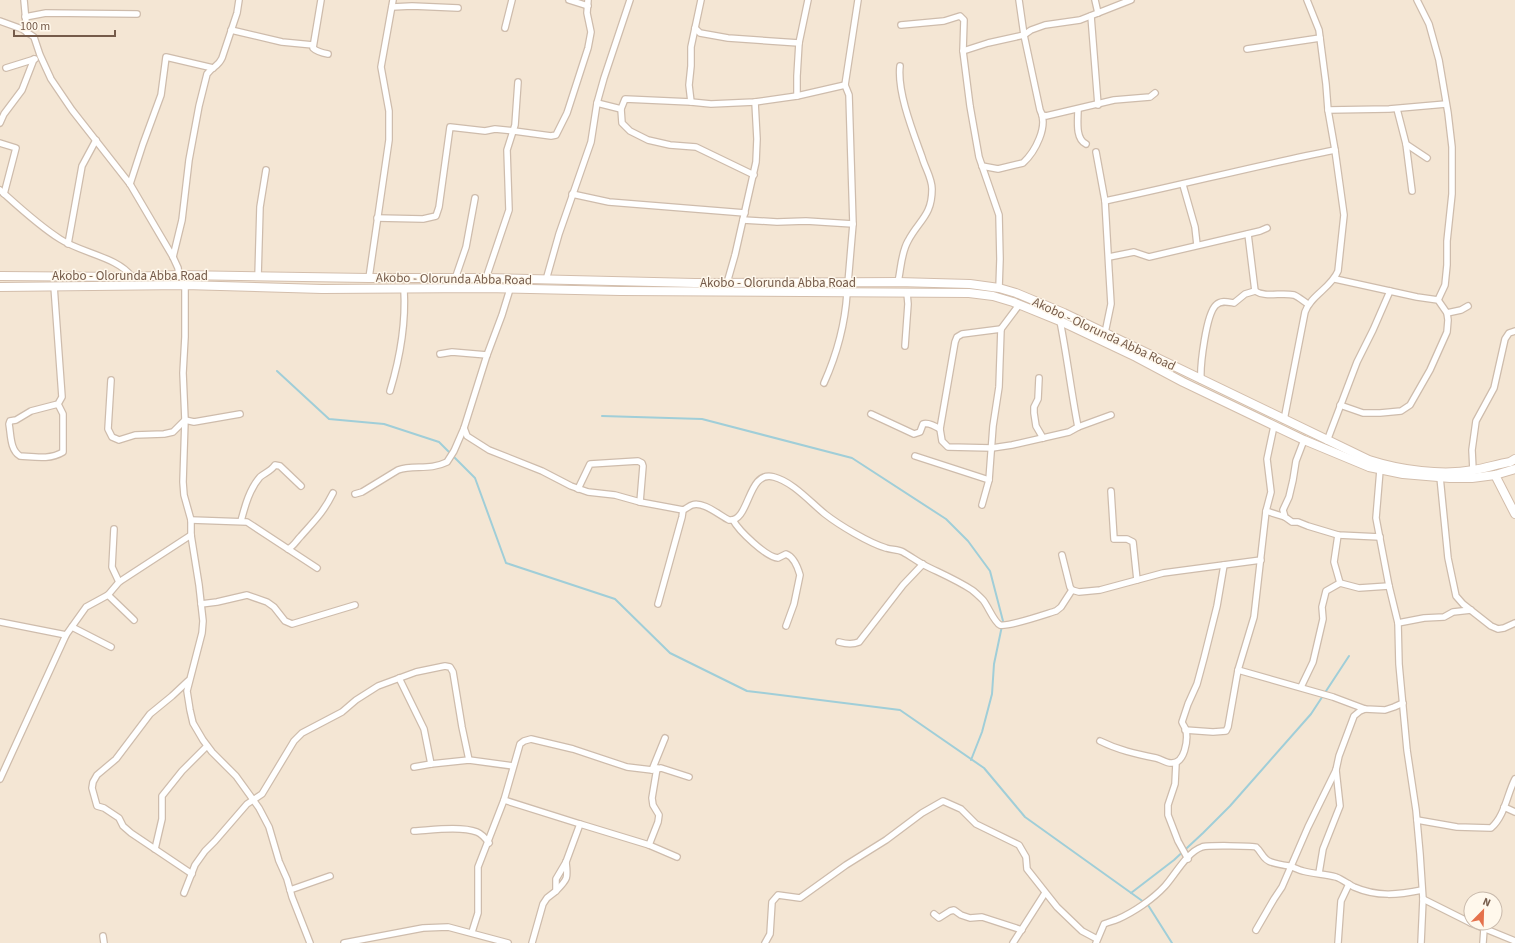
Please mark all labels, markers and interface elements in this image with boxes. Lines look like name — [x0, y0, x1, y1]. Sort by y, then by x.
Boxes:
scale bar — [14, 12, 115, 38]
text: 100 m — [20, 18, 50, 35]
street label: Akobo - Olorunda Abba Road — [52, 267, 208, 285]
street label: Akobo - Olorunda Abba Road — [376, 269, 532, 289]
street label: Akobo - Olorunda Abba Road — [700, 274, 856, 292]
street label: Akobo - Olorunda Abba Road — [1029, 293, 1179, 375]
north arrow — [1463, 891, 1503, 931]
text: N — [1480, 894, 1493, 911]

